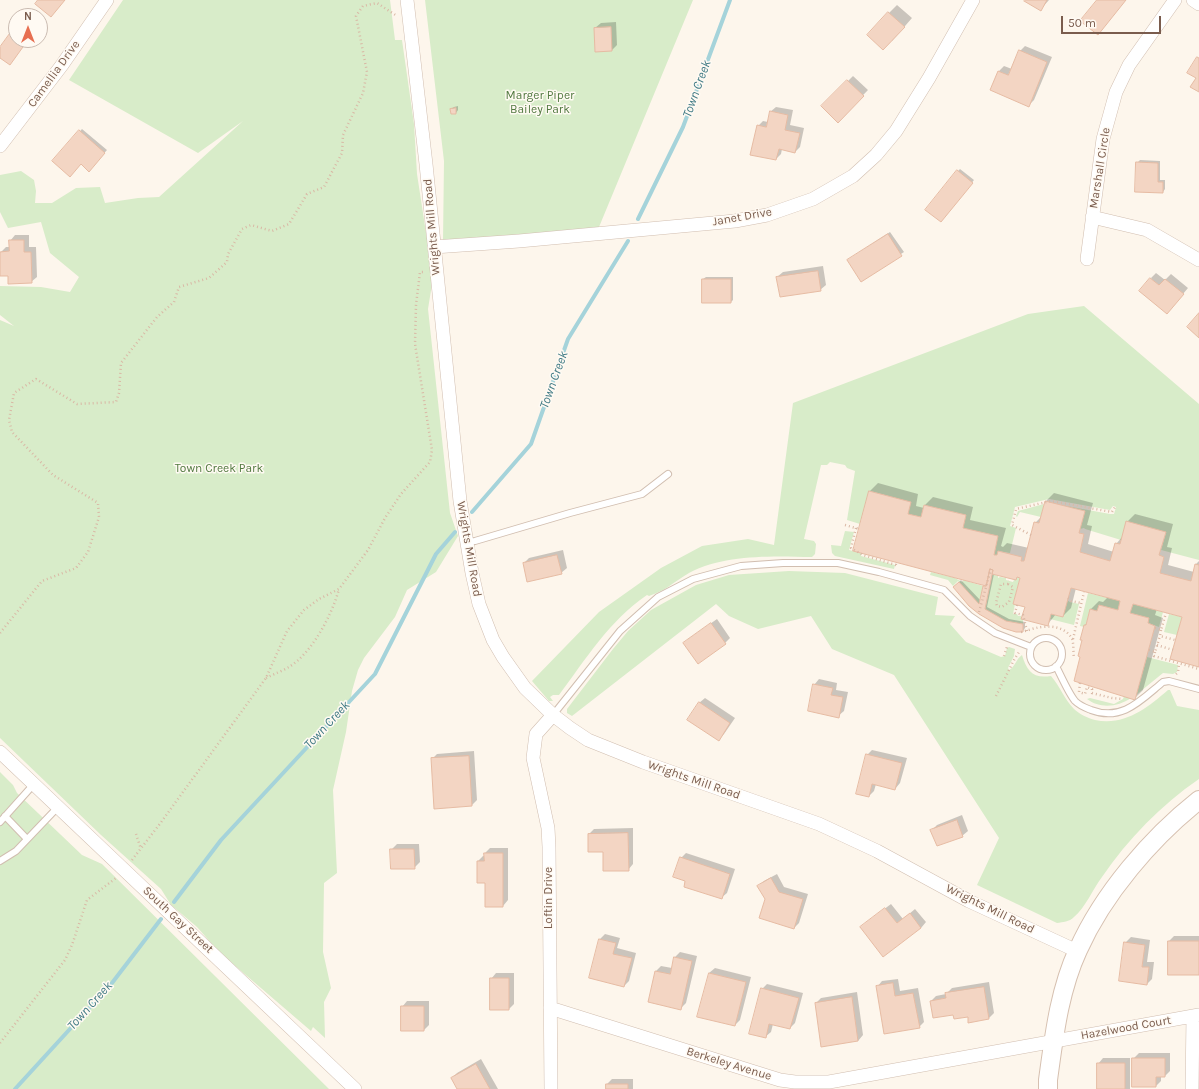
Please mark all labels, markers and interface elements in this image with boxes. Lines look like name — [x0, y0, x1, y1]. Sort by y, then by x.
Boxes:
north arrow — [8, 8, 48, 48]
scale bar — [1063, 8, 1163, 34]
text: N — [24, 10, 32, 23]
text: 50 m — [1068, 16, 1096, 30]
street label: Camellia Drive — [25, 38, 83, 110]
water label: Town Creek — [679, 58, 715, 120]
park label: Marger Piper Bailey Park — [506, 89, 574, 117]
street label: Marshall Circle — [1086, 126, 1114, 210]
street label: Wrights Mill Road — [421, 178, 443, 276]
street label: Janet Drive — [711, 205, 773, 229]
water label: Town Creek — [536, 349, 572, 411]
park label: Town Creek Park — [175, 462, 263, 476]
street label: Wrights Mill Road — [453, 500, 485, 598]
water label: Town Creek — [301, 698, 353, 752]
street label: Wrights Mill Road — [646, 757, 742, 803]
street label: Loftin Drive — [542, 867, 556, 929]
street label: Wrights Mill Road — [943, 881, 1037, 937]
street label: South Gay Street — [140, 884, 216, 956]
water label: Town Creek — [64, 979, 116, 1033]
street label: Hazelwood Court — [1080, 1013, 1172, 1043]
street label: Berkeley Avenue — [685, 1044, 773, 1084]

